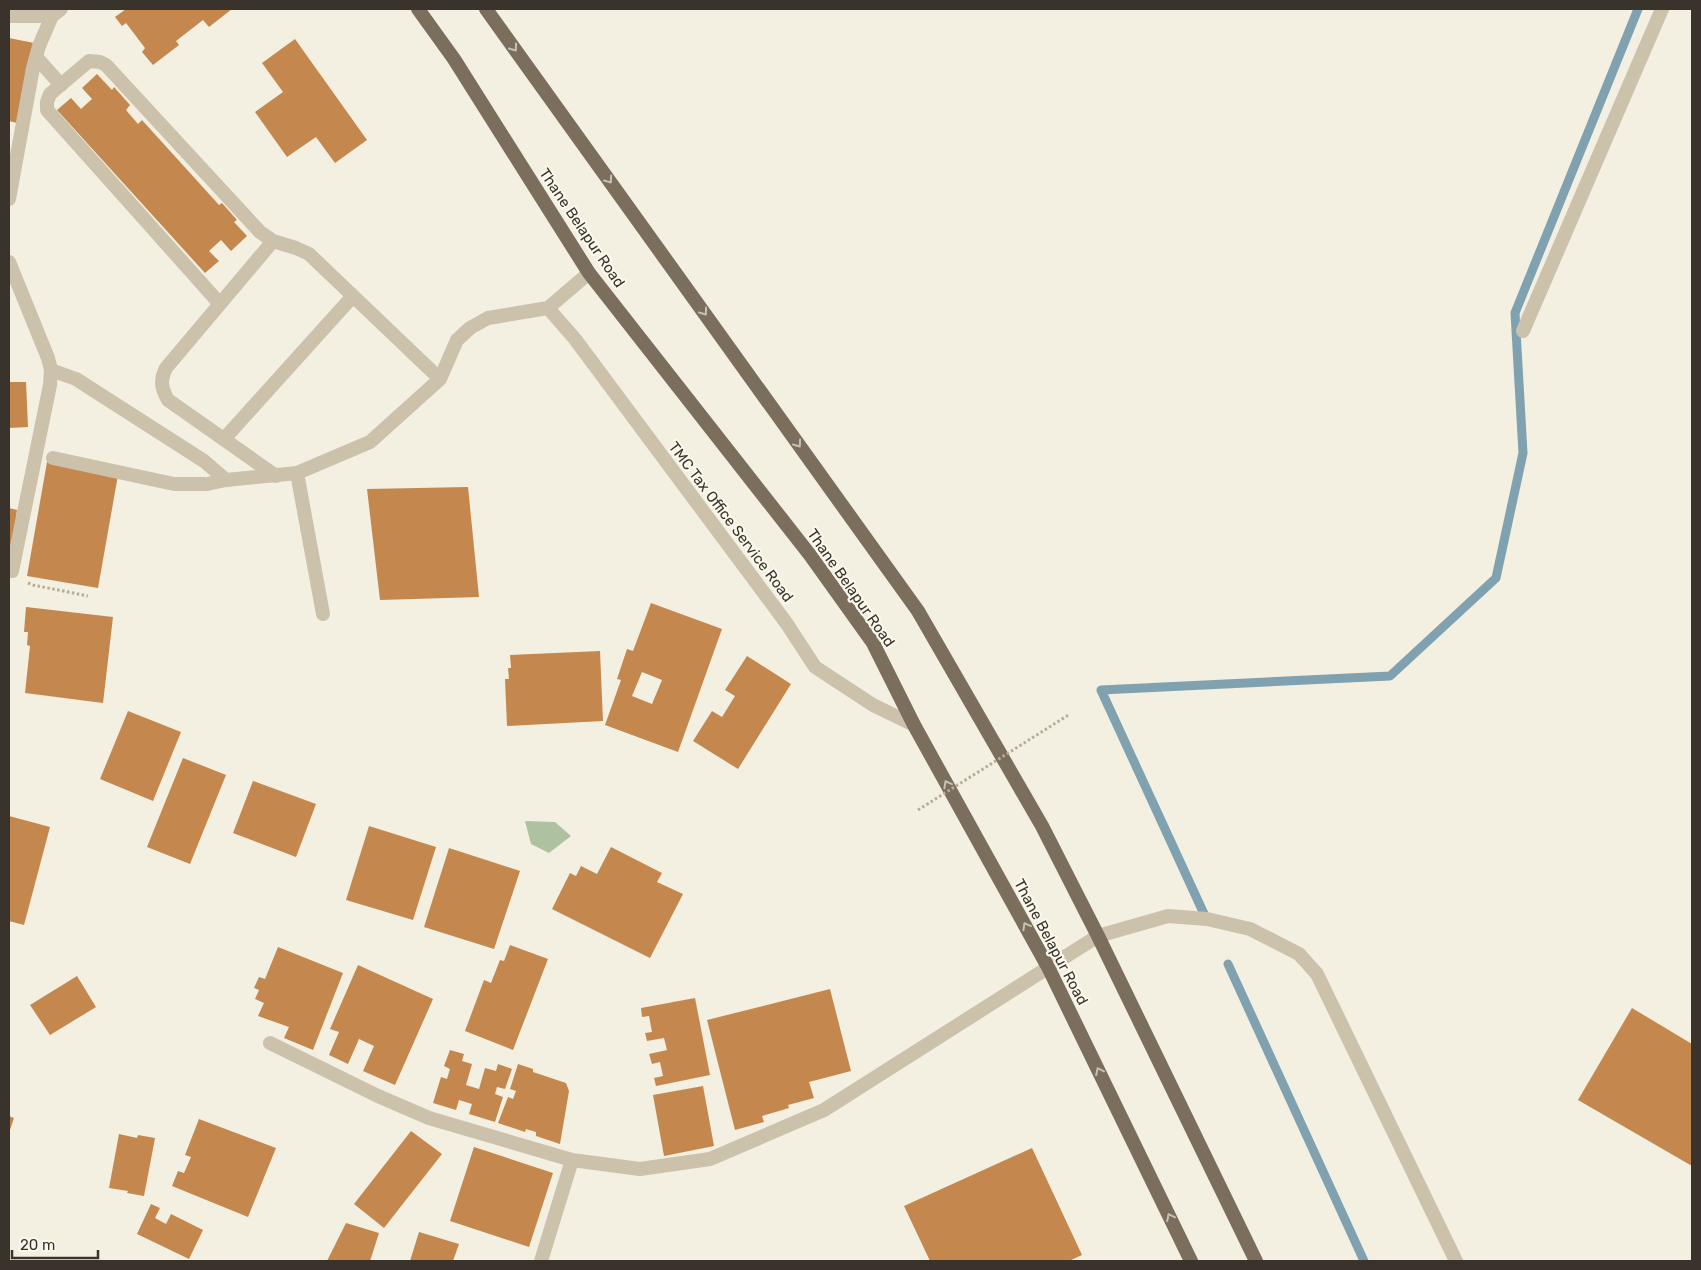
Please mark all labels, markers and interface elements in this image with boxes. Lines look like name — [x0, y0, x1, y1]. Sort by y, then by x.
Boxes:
one-way arrow — [508, 42, 517, 52]
street label: Thane Belapur Road — [535, 165, 629, 291]
one-way arrow — [603, 174, 612, 184]
one-way arrow — [698, 306, 707, 316]
street label: TMC Tax Office Service Road — [665, 438, 797, 606]
one-way arrow — [792, 439, 802, 448]
street label: Thane Belapur Road — [804, 526, 898, 650]
one-way arrow — [943, 781, 953, 790]
street label: Thane Belapur Road — [1010, 876, 1092, 1008]
one-way arrow — [1022, 923, 1032, 932]
one-way arrow — [1095, 1067, 1105, 1076]
one-way arrow — [1166, 1214, 1176, 1223]
scale bar — [12, 1228, 99, 1260]
text: 20 m — [20, 1236, 55, 1254]

